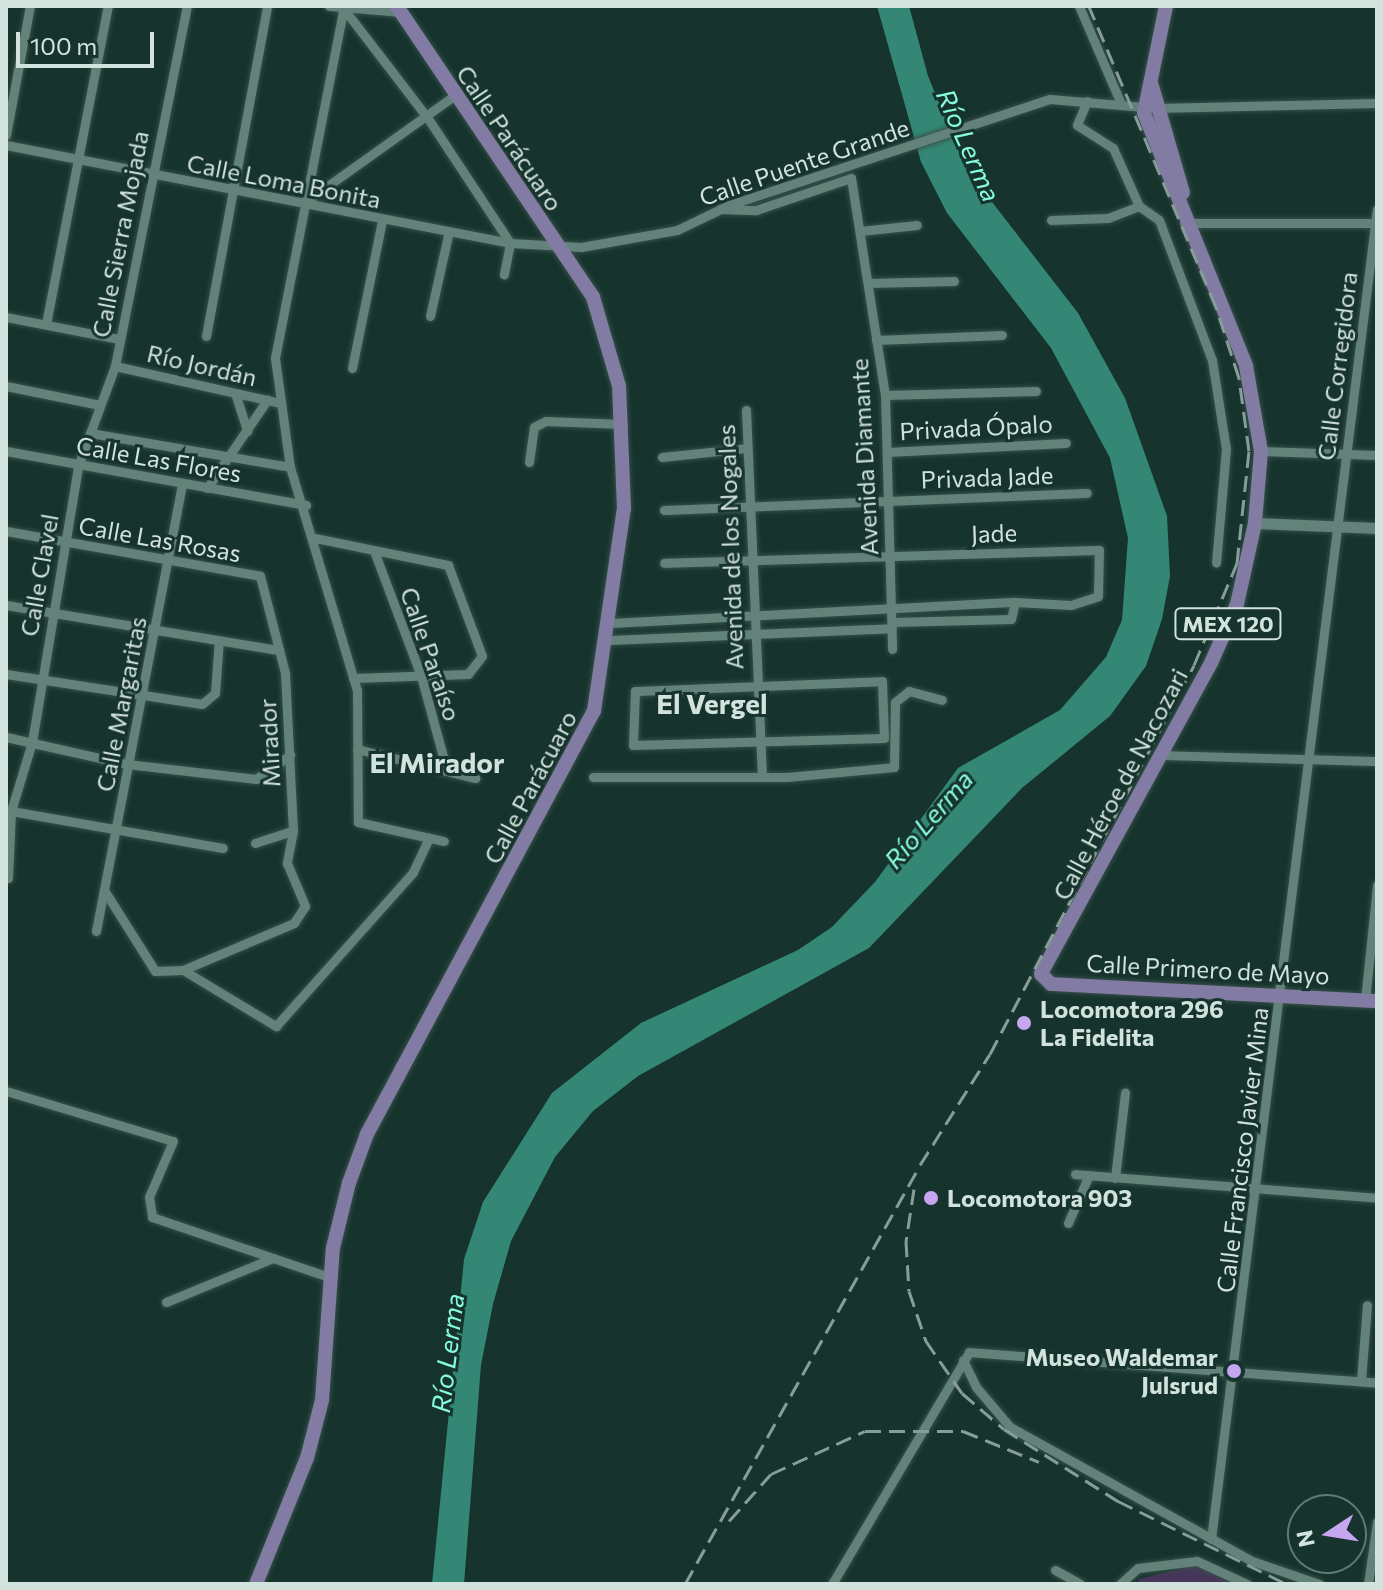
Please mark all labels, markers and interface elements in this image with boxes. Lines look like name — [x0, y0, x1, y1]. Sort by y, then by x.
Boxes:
scale bar — [20, 16, 158, 66]
text: 100 m — [30, 31, 97, 60]
street label: Calle Parácuaro — [451, 60, 569, 216]
water label: Río Lerma — [930, 84, 1008, 206]
street label: Calle Puente Grande — [695, 113, 913, 211]
street label: Calle Sierra Mojada — [86, 128, 154, 340]
street label: Calle Loma Bonita — [185, 148, 383, 214]
street label: Calle Corregidora — [1311, 270, 1363, 462]
street label: Río Jordán — [144, 338, 260, 392]
street label: Avenida Diamante — [844, 358, 884, 556]
street label: Privada Ópalo — [899, 409, 1053, 445]
street label: Avenida de los Nogales — [711, 424, 749, 670]
street label: Calle Las Flores — [74, 430, 244, 488]
street label: Privada Jade — [920, 460, 1054, 494]
street label: Calle Clavel — [14, 511, 64, 639]
street label: Calle Las Rosas — [77, 511, 243, 567]
street label: Jade — [970, 518, 1018, 548]
street label: Calle Paraíso — [395, 583, 467, 725]
road number: MEX 120 — [1174, 606, 1282, 642]
street label: Calle Margaritas — [90, 614, 152, 794]
street label: Calle Héroe de Nacozari — [1047, 663, 1193, 905]
district label: El Vergel — [656, 686, 768, 720]
street label: Mirador — [252, 698, 286, 788]
street label: Calle Parácuaro — [478, 706, 582, 868]
district label: El Mirador — [369, 745, 505, 779]
water label: Río Lerma — [877, 764, 979, 874]
street label: Calle Primero de Mayo — [1086, 948, 1330, 990]
place label: Locomotora 296 La Fidelita — [1040, 995, 1224, 1051]
street label: Calle Francisco Javier Mina — [1210, 1006, 1274, 1294]
marker: Locomotora 296 La Fidelita — [1015, 1014, 1033, 1032]
place label: Locomotora 903 — [947, 1184, 1132, 1212]
marker: Locomotora 903 — [922, 1189, 940, 1207]
water label: Río Lerma — [424, 1292, 470, 1414]
place label: Museo Waldemar Julsrud — [1025, 1343, 1218, 1399]
marker: Museo Waldemar Julsrud — [1225, 1362, 1243, 1380]
north arrow — [1287, 1494, 1367, 1574]
text: N — [1290, 1528, 1320, 1550]

